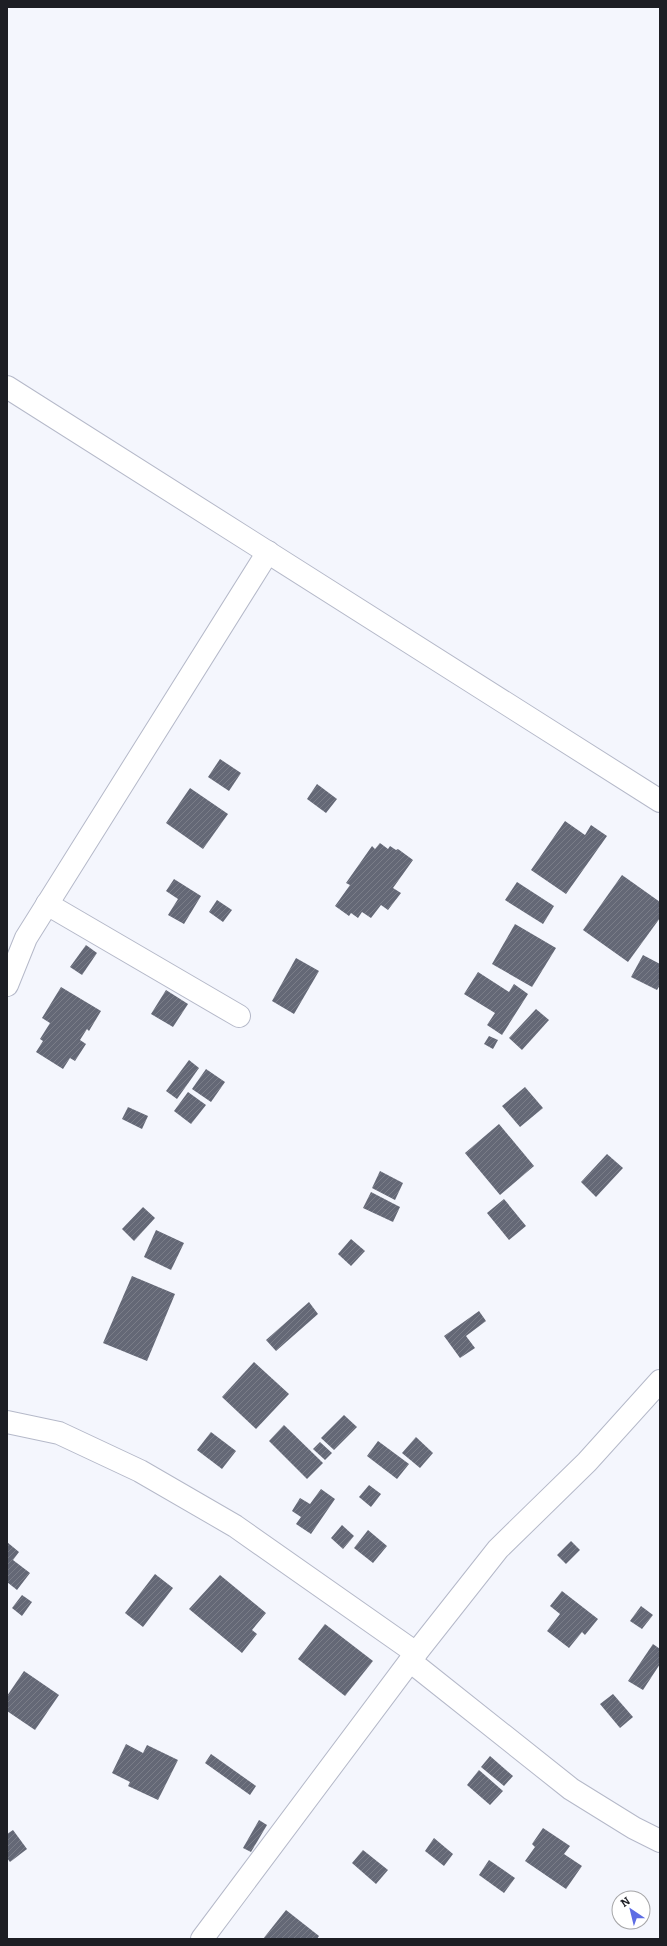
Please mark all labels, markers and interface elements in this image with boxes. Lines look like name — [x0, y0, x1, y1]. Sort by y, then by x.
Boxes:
north arrow — [611, 1890, 651, 1930]
text: N — [618, 1894, 633, 1910]

